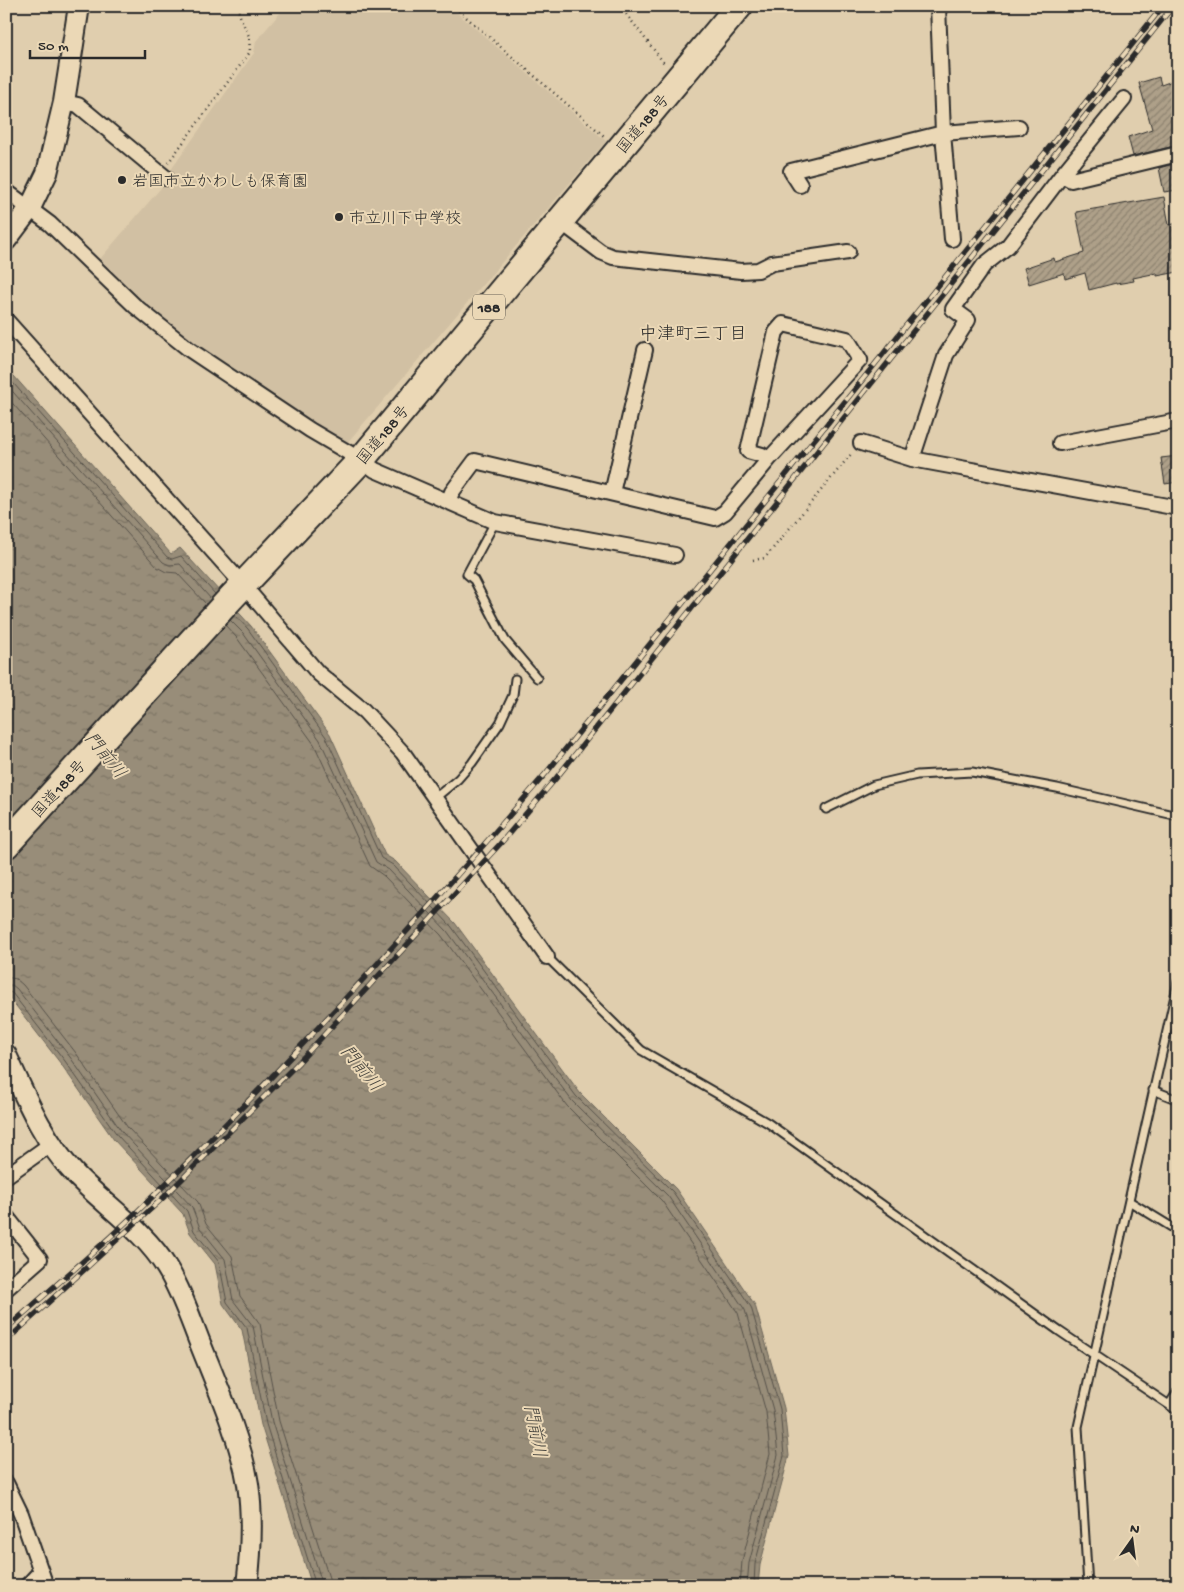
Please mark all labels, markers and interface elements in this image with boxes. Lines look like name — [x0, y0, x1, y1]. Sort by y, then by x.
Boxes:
scale bar — [30, 28, 145, 60]
text: 50 m — [38, 38, 69, 56]
street label: 国道188号 — [613, 91, 675, 159]
place label: 岩国市立かわしも保育園 — [132, 173, 308, 193]
marker: 岩国市立かわしも保育園 — [116, 174, 128, 186]
place label: 市立川下中学校 — [349, 210, 461, 230]
marker: 市立川下中学校 — [333, 211, 345, 223]
road number: 188 — [473, 294, 505, 320]
district label: 中津町三丁目 — [639, 324, 747, 346]
street label: 国道188号 — [353, 402, 415, 470]
water label: 門前川 — [79, 728, 130, 784]
street label: 国道188号 — [29, 757, 92, 823]
water label: 門前川 — [335, 1041, 386, 1097]
water label: 門前川 — [518, 1403, 550, 1460]
north arrow — [1106, 1514, 1156, 1564]
text: N — [1128, 1520, 1141, 1539]

